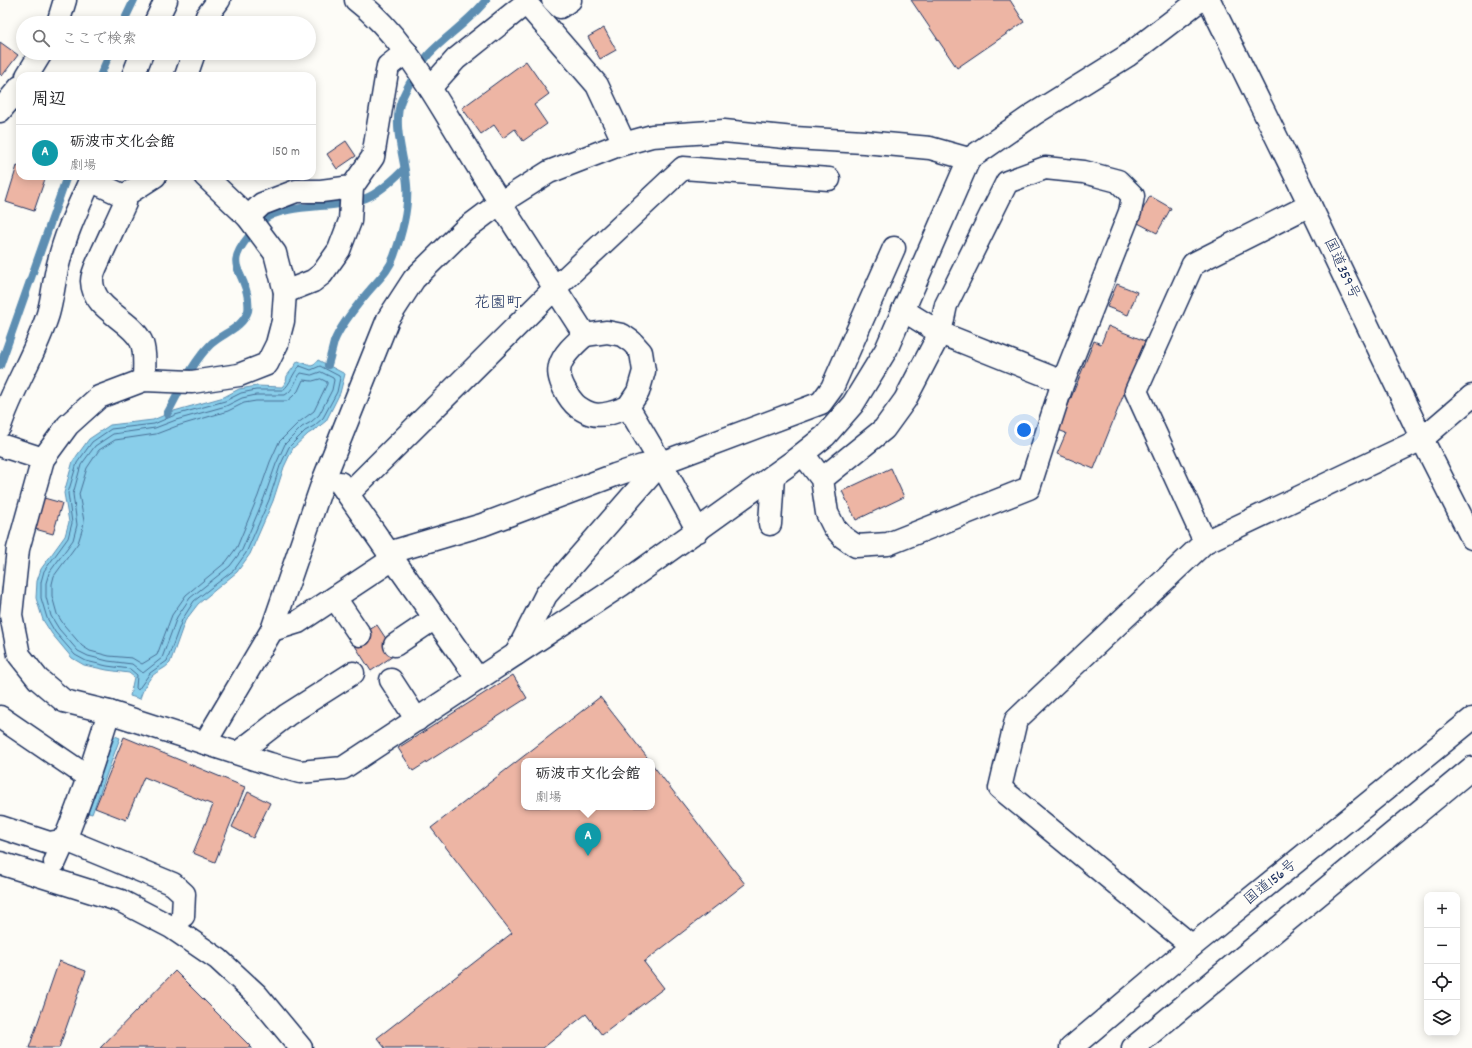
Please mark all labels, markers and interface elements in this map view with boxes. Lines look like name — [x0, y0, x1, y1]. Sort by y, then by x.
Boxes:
search box — [16, 16, 316, 60]
icon: search — [30, 27, 52, 49]
text: ここで検索 — [62, 29, 137, 51]
text: 周辺 — [32, 89, 66, 113]
text: 砺波市文化会館 — [70, 132, 175, 154]
text: A — [41, 143, 49, 162]
text: 150 m — [272, 143, 300, 162]
text: 劇場 — [70, 157, 96, 176]
street label: 国道359号 — [1317, 235, 1365, 303]
district label: 花園町 — [474, 292, 522, 315]
your location — [1014, 420, 1034, 440]
popup — [521, 758, 655, 810]
text: 砺波市文化会館 — [535, 764, 641, 786]
text: 劇場 — [535, 789, 562, 808]
pin: A — [575, 823, 601, 856]
street label: 国道156号 — [1240, 855, 1302, 911]
map controls — [1424, 892, 1460, 1036]
button: + — [1424, 892, 1460, 928]
button: − — [1424, 928, 1460, 964]
button: locate — [1424, 964, 1460, 1000]
button: layers — [1424, 1000, 1460, 1036]

